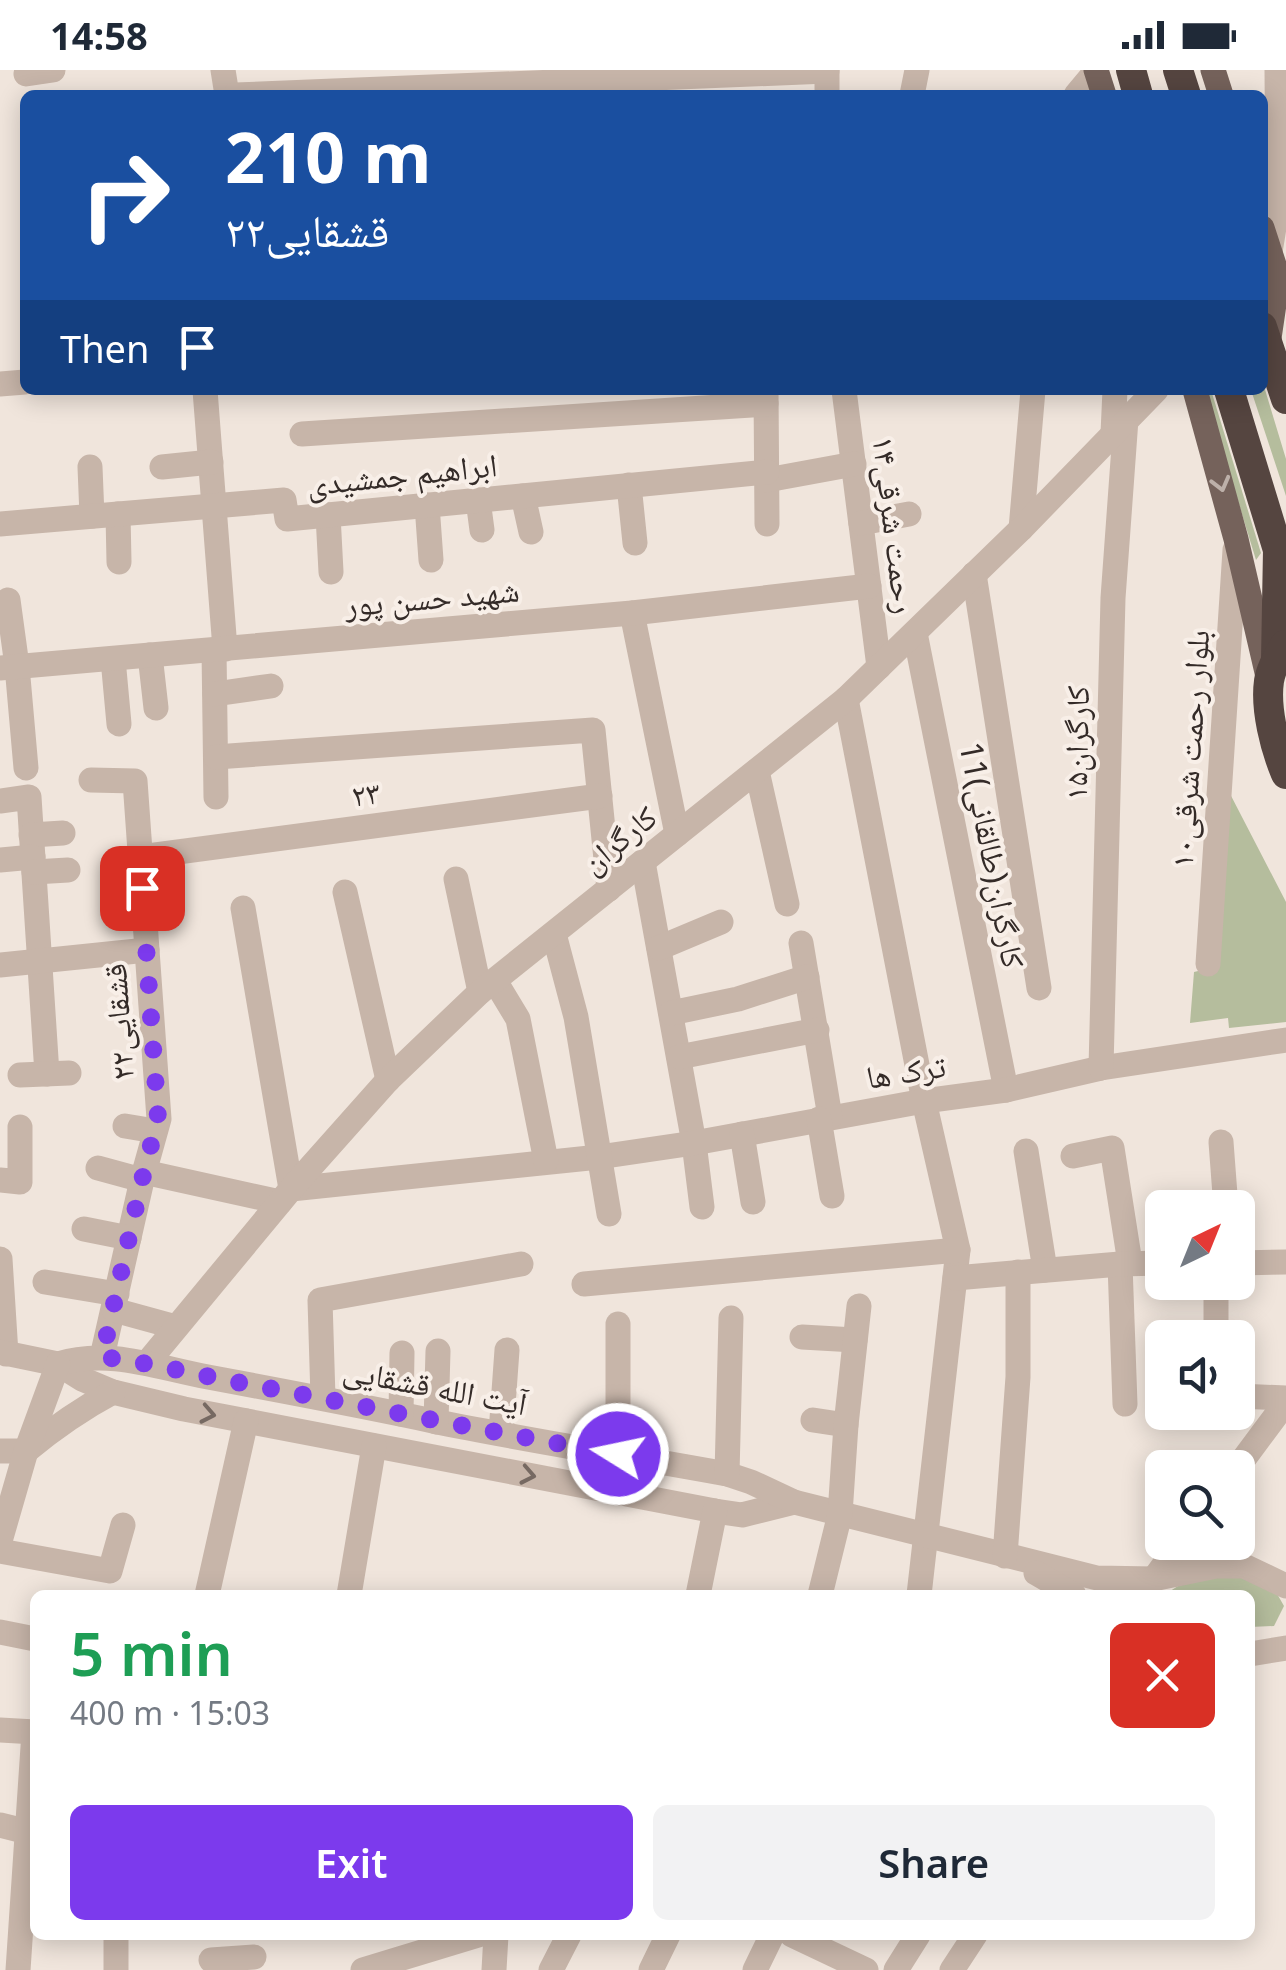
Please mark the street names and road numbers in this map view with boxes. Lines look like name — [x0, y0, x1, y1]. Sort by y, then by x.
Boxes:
street label: ۱۴رحمت شرقی — [863, 434, 928, 616]
street label: ابراهیم جمشیدی — [305, 442, 499, 506]
street label: شهید حسن پور — [342, 567, 521, 626]
street label: ۱۰بلوار رحمت شرقی — [1159, 628, 1218, 869]
street label: ۱۵کارگران — [1053, 685, 1098, 801]
street label: 11کارگران(طالقانی) — [950, 738, 1036, 971]
street label: ۲۳ — [349, 769, 383, 816]
street label: کارگران — [571, 795, 665, 883]
street label: ۲۲قشقایی — [92, 962, 143, 1082]
street label: ترک ها — [863, 1043, 948, 1098]
street label: آیت الله قشقایی — [340, 1347, 532, 1425]

